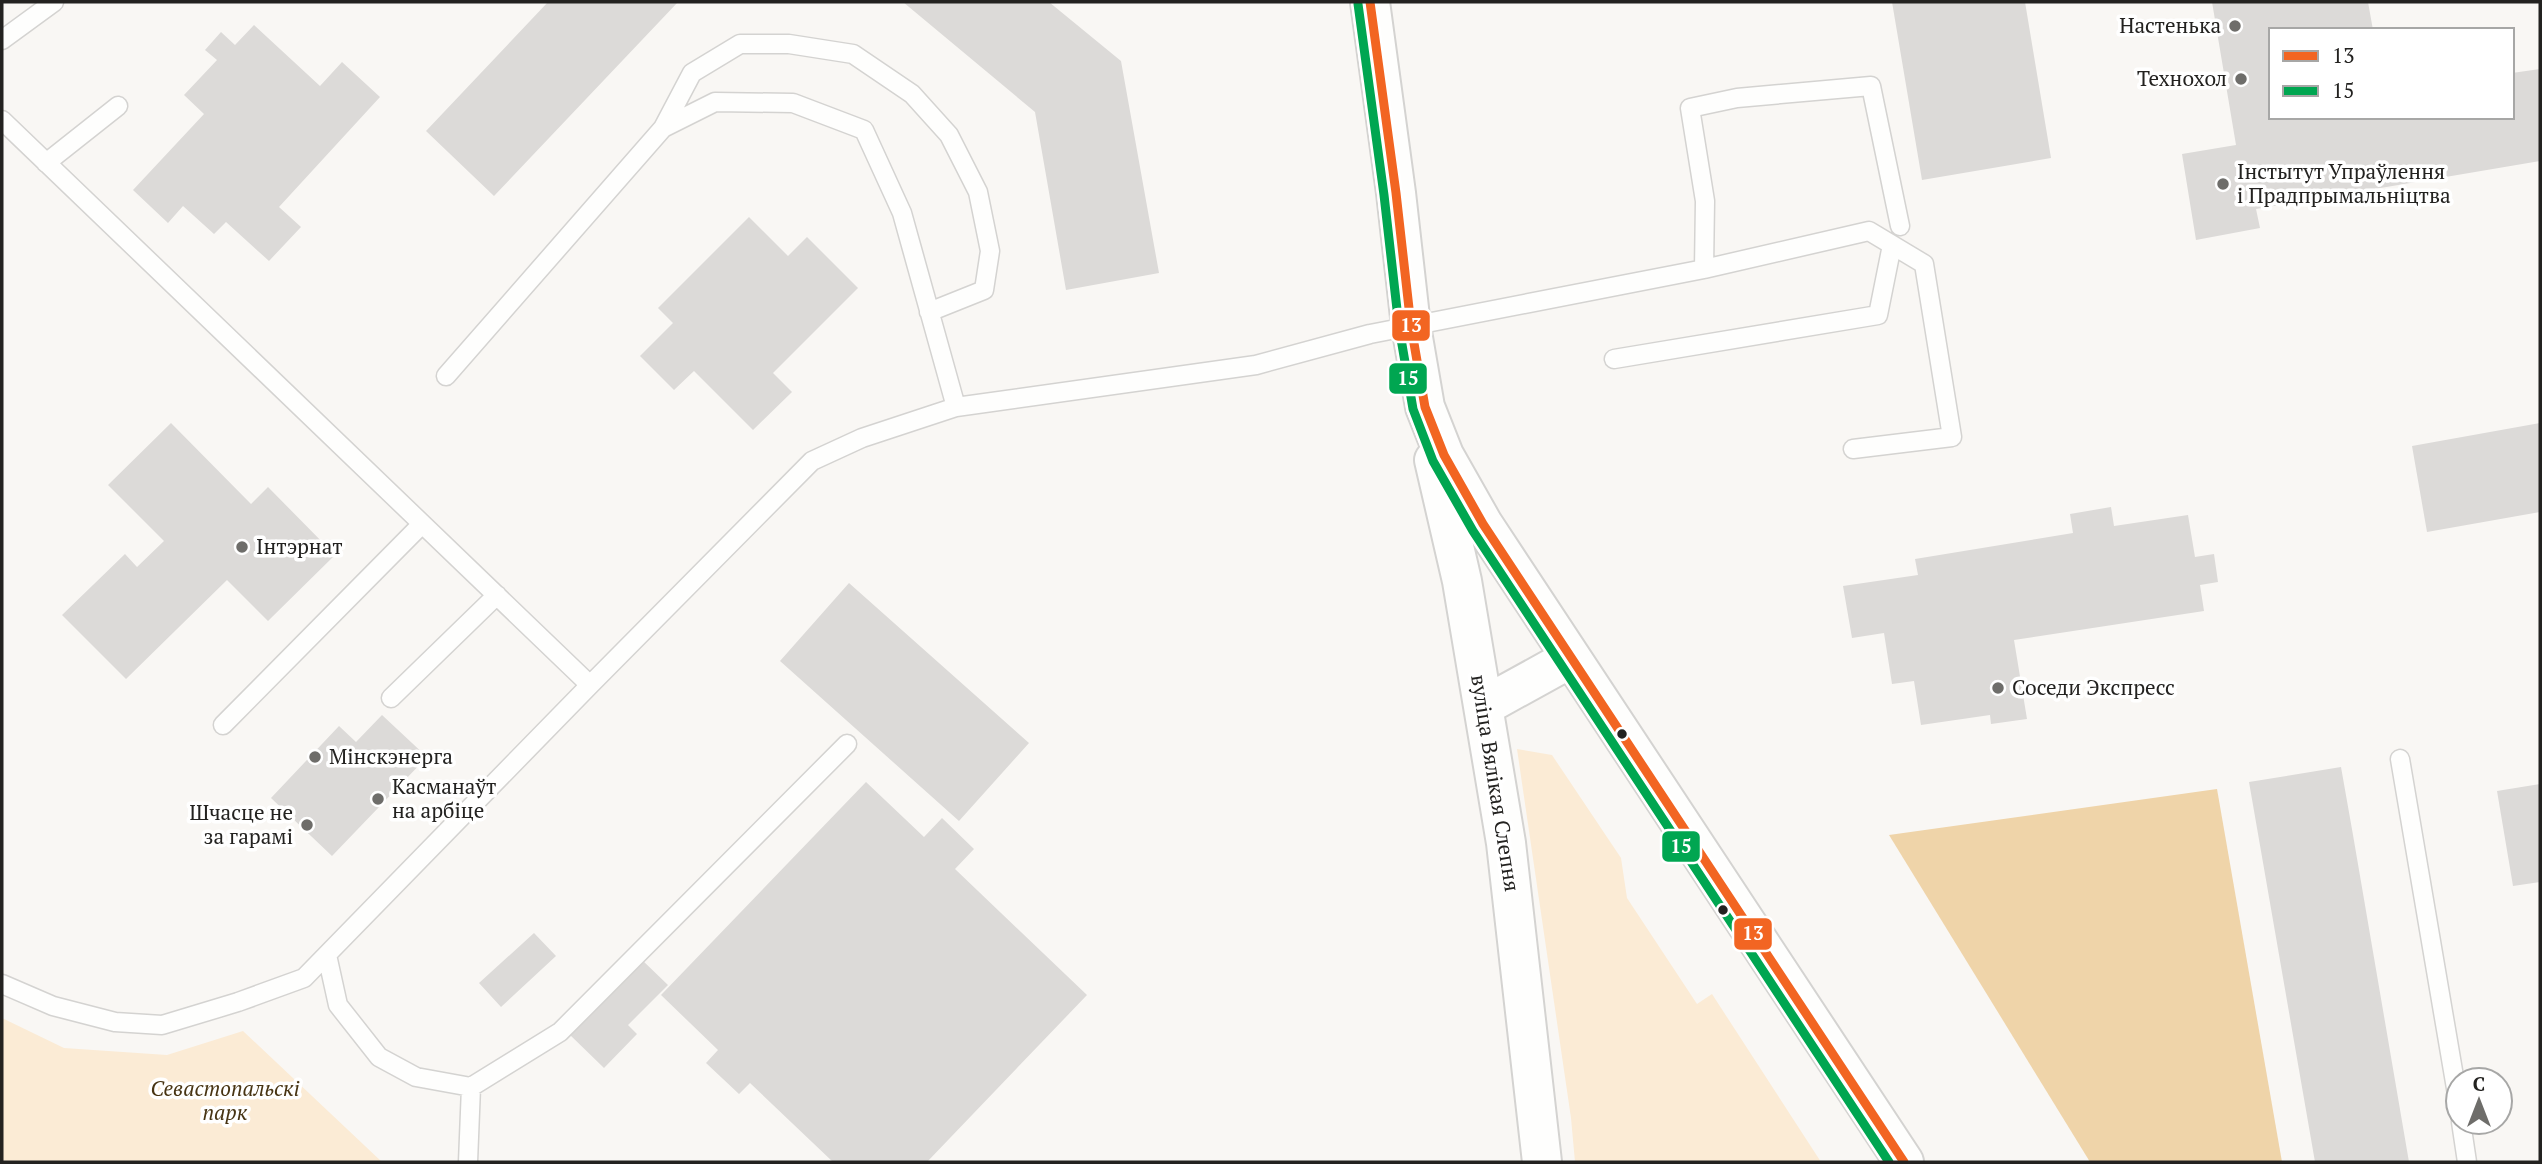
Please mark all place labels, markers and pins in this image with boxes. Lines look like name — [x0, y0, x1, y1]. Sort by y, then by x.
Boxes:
place label: Настенька — [2119, 11, 2221, 39]
marker: Настенька — [2227, 18, 2243, 34]
place label: Технохол — [2137, 64, 2227, 92]
marker: Технохол — [2233, 71, 2249, 87]
place label: Інстытут Упраўлення і Прадпрымальніцтва — [2237, 157, 2451, 209]
marker: Інстытут Упраўлення і Прадпрымальніцтва — [2215, 176, 2231, 192]
place label: Інтэрнат — [256, 532, 343, 560]
marker: Інтэрнат — [234, 539, 250, 555]
place label: Соседи Экспресс — [2012, 673, 2175, 701]
marker: Соседи Экспресс — [1990, 680, 2006, 696]
unlabelled marker — [1615, 727, 1629, 741]
place label: Мінскэнерга — [329, 742, 453, 770]
marker: Мінскэнерга — [307, 749, 323, 765]
place label: Касманаўт на арбіце — [392, 772, 497, 824]
marker: Касманаўт на арбіце — [370, 791, 386, 807]
place label: Шчасце не за гарамі — [189, 798, 293, 850]
marker: Шчасце не за гарамі — [299, 817, 315, 833]
unlabelled marker — [1716, 903, 1730, 917]

